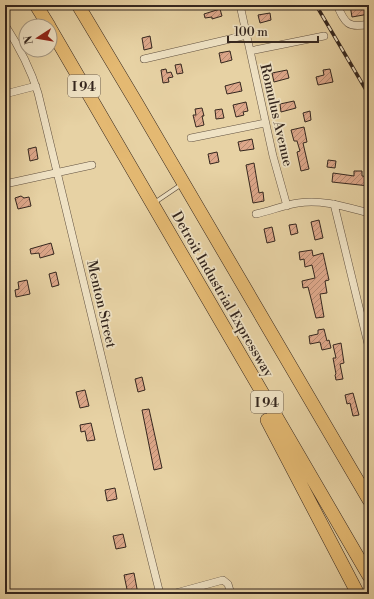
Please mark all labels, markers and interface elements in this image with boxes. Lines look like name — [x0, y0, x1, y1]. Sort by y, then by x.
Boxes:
north arrow — [18, 18, 58, 58]
scale bar — [228, 18, 318, 44]
text: 100 m — [234, 25, 268, 40]
text: N — [21, 34, 37, 46]
street label: Romulus Avenue — [255, 62, 297, 168]
road number: I 94 — [68, 75, 100, 97]
street label: Detroit Industrial Expressway — [167, 208, 277, 381]
street label: Menton Street — [82, 258, 120, 350]
road number: I 94 — [251, 391, 283, 413]

